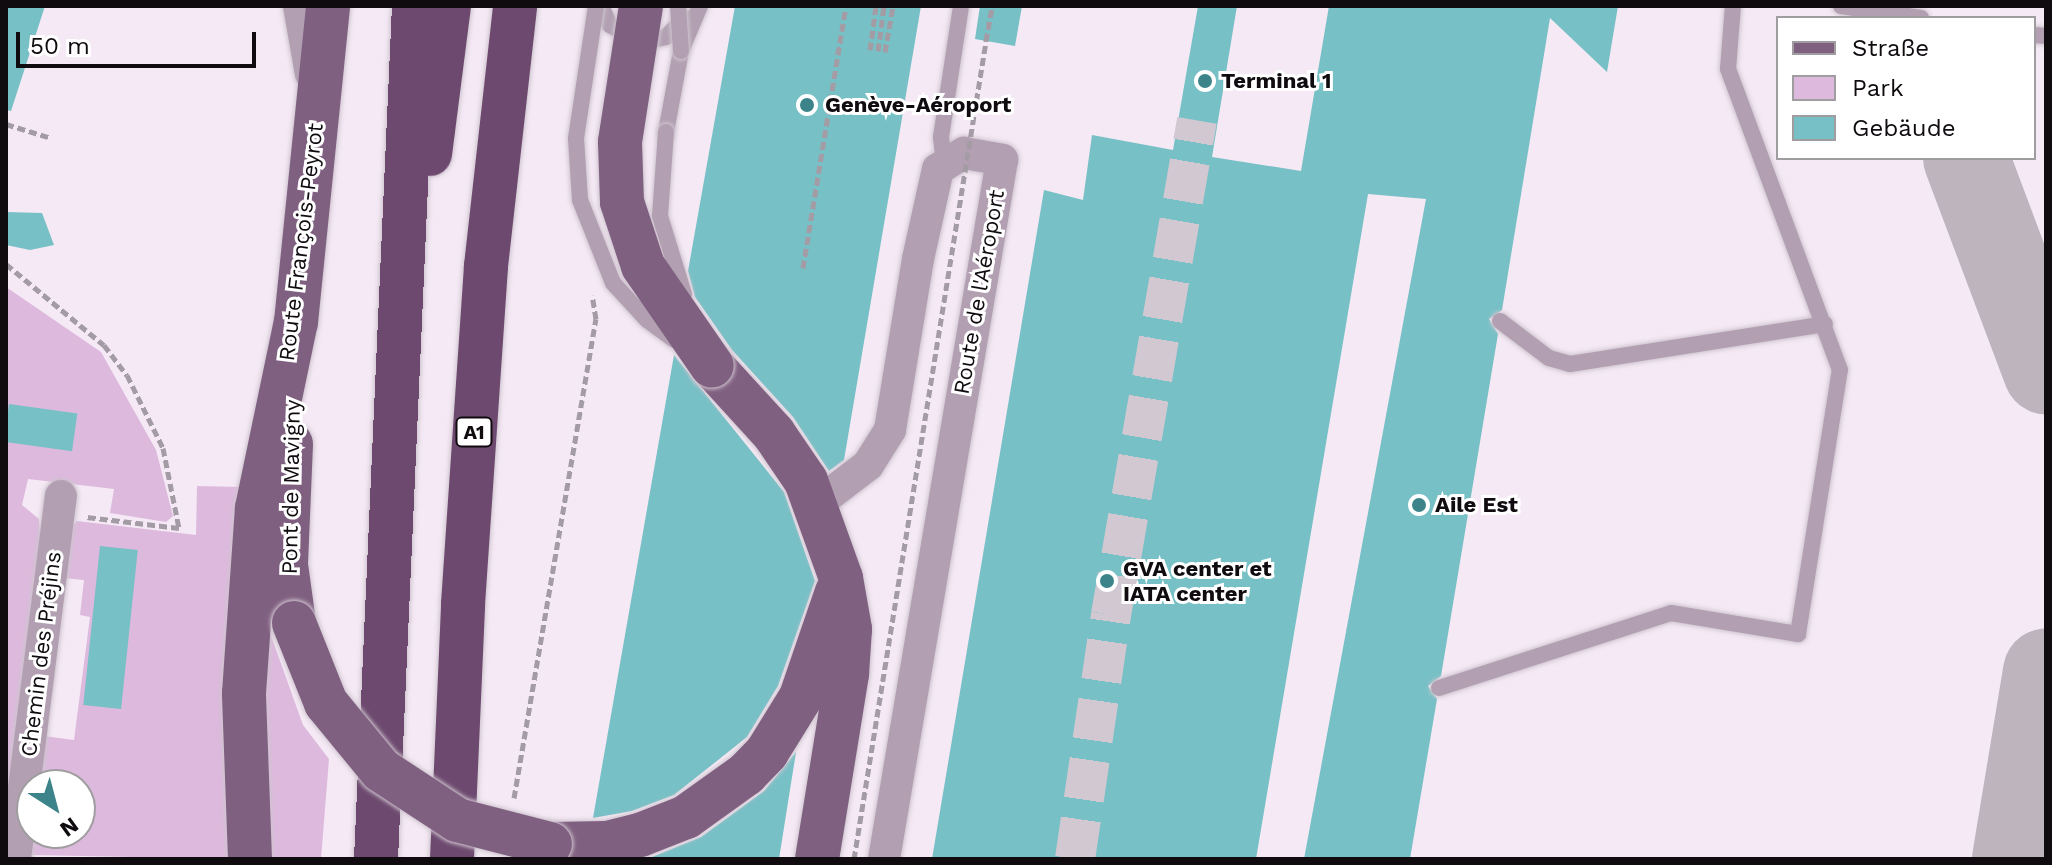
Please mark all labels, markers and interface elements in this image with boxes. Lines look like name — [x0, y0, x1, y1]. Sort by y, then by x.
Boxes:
scale bar — [20, 16, 260, 66]
legend — [1776, 16, 2036, 160]
text: 50 m — [30, 32, 90, 60]
text: Straße — [1852, 34, 1929, 62]
place label: Terminal 1 — [1221, 68, 1332, 94]
marker: Terminal 1 — [1196, 72, 1214, 90]
text: Park — [1852, 74, 1904, 102]
place label: Genève-Aéroport — [825, 92, 1011, 118]
marker: Genève-Aéroport — [796, 94, 818, 116]
text: Gebäude — [1852, 114, 1956, 142]
street label: Route François-Peyrot — [273, 122, 329, 362]
street label: Route de l'Aéroport — [948, 188, 1010, 396]
street label: Pont de Mavigny — [276, 399, 306, 575]
road number: A1 — [454, 416, 494, 448]
place label: Aile Est — [1435, 492, 1518, 518]
marker: Aile Est — [1410, 496, 1428, 514]
street label: Chemin des Préjins — [15, 550, 67, 758]
place label: GVA center et IATA center — [1123, 555, 1273, 606]
marker: GVA center et IATA center — [1098, 572, 1116, 590]
north arrow — [16, 769, 96, 849]
text: N — [55, 812, 83, 842]

